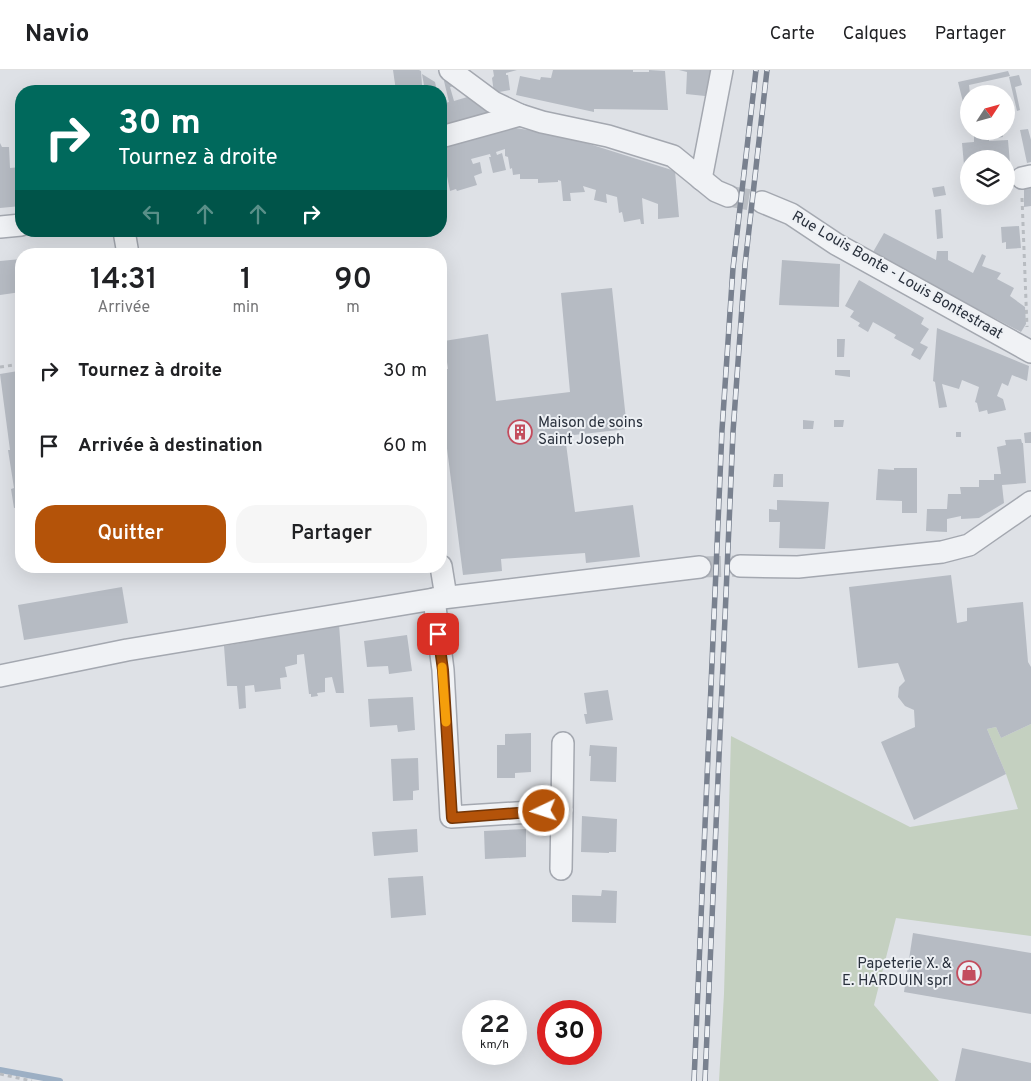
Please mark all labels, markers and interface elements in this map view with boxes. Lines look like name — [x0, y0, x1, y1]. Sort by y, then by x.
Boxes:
text: Navio — [25, 20, 89, 50]
text: Carte — [770, 23, 815, 46]
text: Calques — [843, 23, 907, 46]
text: Partager — [935, 23, 1006, 46]
north arrow — [960, 85, 1015, 140]
map controls — [960, 85, 1015, 205]
text: 30 m — [118, 102, 201, 146]
icon: right — [35, 105, 100, 170]
text: Tournez à droite — [118, 145, 278, 172]
button: layers — [960, 150, 1015, 205]
icon: left — [138, 200, 166, 228]
icon: ahead — [191, 200, 219, 228]
icon: ahead — [244, 200, 272, 228]
icon: right — [297, 200, 325, 228]
street label: Rue Louis Bonte - Louis Bontestraat — [788, 208, 1006, 344]
text: 14:31 — [90, 262, 157, 299]
text: 1 — [240, 262, 252, 299]
text: 90 — [334, 262, 372, 299]
text: Arrivée — [97, 298, 150, 318]
text: min — [232, 298, 259, 318]
text: m — [346, 298, 360, 318]
icon: right — [35, 357, 63, 385]
text: Tournez à droite — [78, 359, 222, 383]
text: 30 m — [383, 359, 427, 383]
place label: Maison de soins Saint Joseph — [538, 414, 643, 450]
building icon: Maison de soins Saint Joseph — [507, 419, 533, 445]
icon: arrive — [35, 432, 63, 460]
text: Arrivée à destination — [78, 434, 263, 458]
text: 60 m — [383, 434, 427, 458]
button: Quitter — [35, 505, 226, 563]
button: Partager — [236, 505, 427, 563]
pin — [417, 613, 459, 655]
icon: arrive — [424, 620, 452, 648]
position arrow — [517, 784, 569, 836]
place label: Papeterie X. & E. HARDUIN sprl — [842, 955, 952, 991]
shop icon: Papeterie X. & E. HARDUIN sprl — [956, 960, 982, 986]
speed limit sign: 30 — [537, 1000, 602, 1065]
text: 22 — [479, 1010, 510, 1042]
text: km/h — [480, 1037, 509, 1053]

